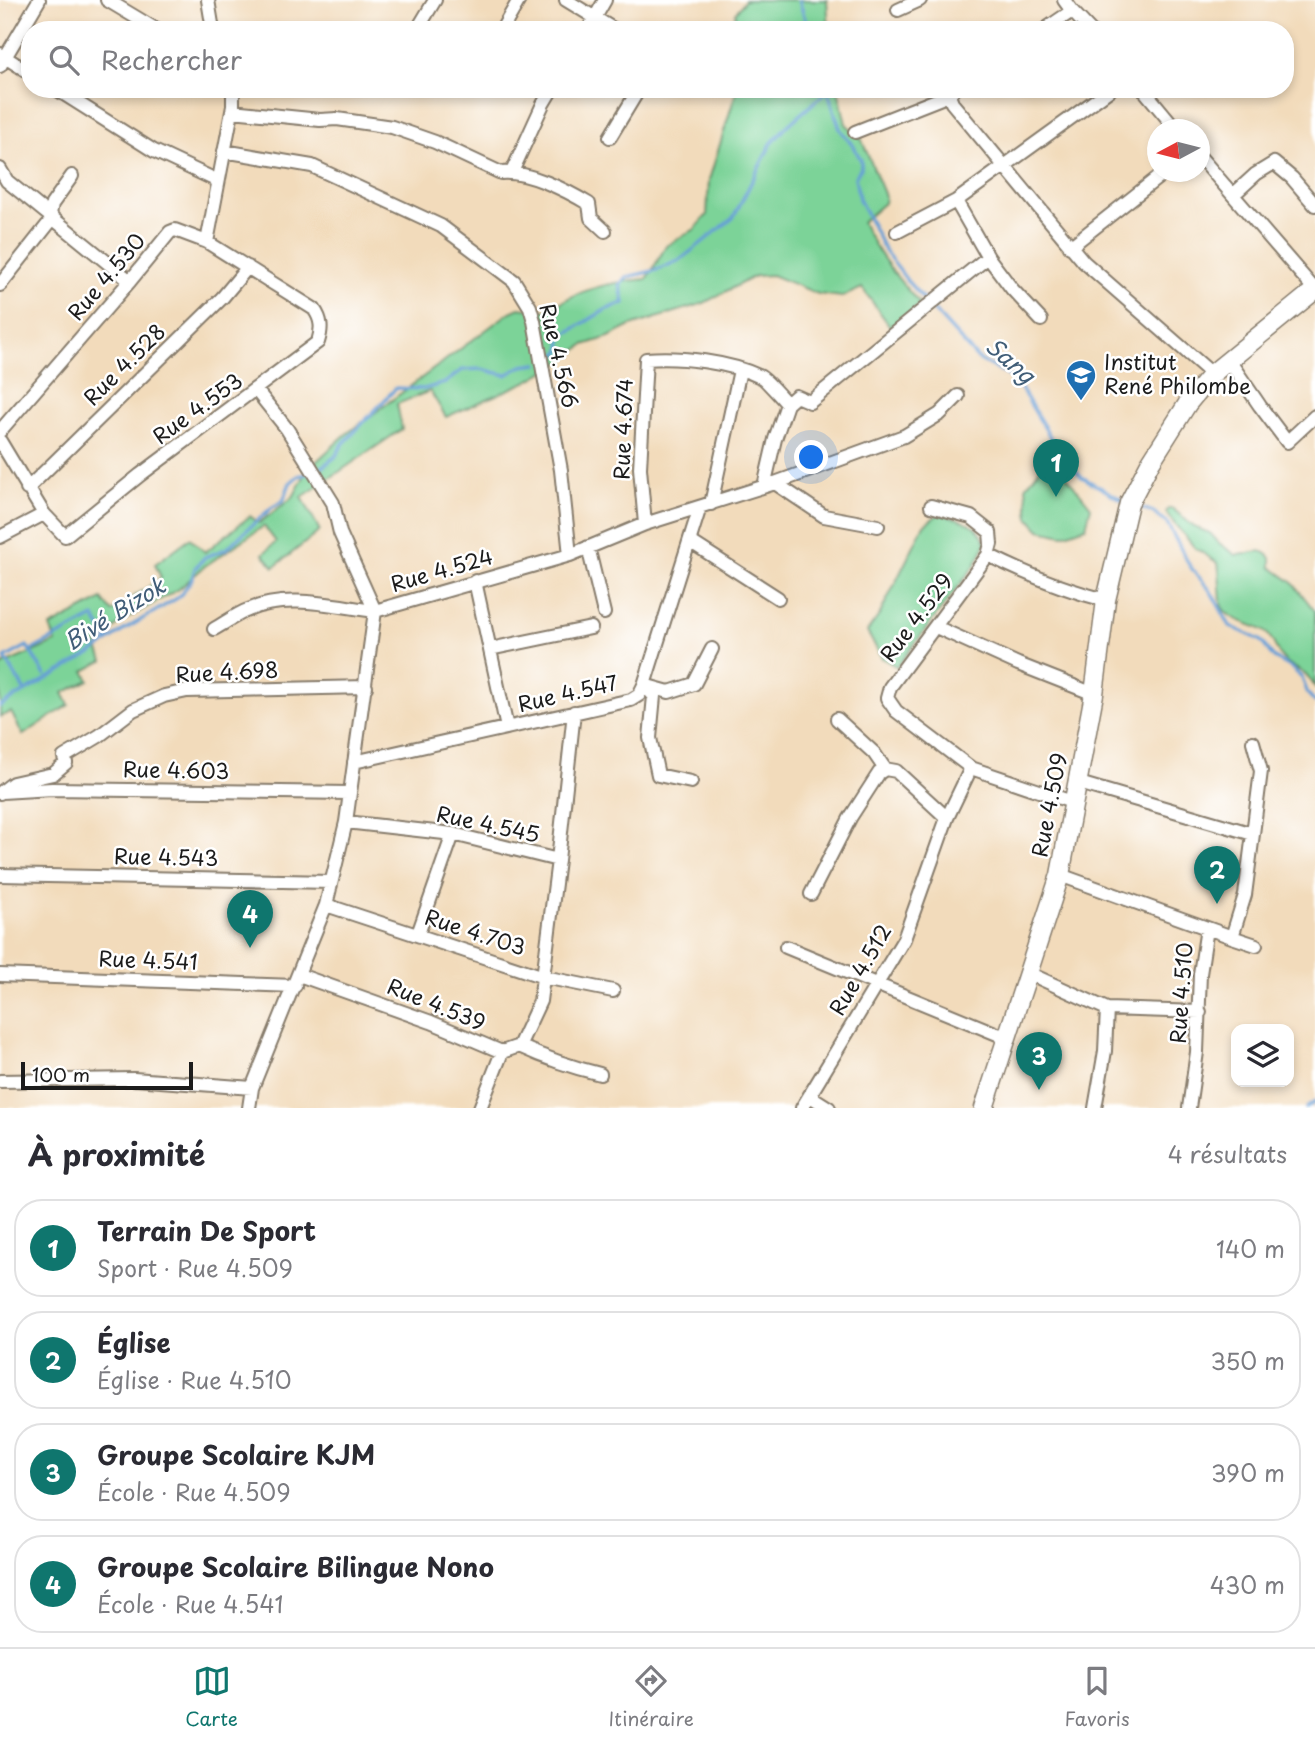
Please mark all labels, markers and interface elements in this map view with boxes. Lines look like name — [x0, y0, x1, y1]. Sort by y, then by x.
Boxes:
search box — [21, 21, 1294, 98]
text: Rechercher — [101, 40, 242, 79]
icon: search — [45, 41, 83, 79]
north arrow — [1147, 119, 1210, 182]
street label: Rue 4.530 — [59, 225, 152, 327]
street label: Rue 4.566 — [532, 300, 587, 411]
street label: Rue 4.528 — [75, 315, 172, 412]
water label: Sang — [978, 328, 1045, 392]
place label: Institut René Philombe — [1104, 345, 1251, 401]
school or university icon: Institut René Philombe — [1064, 358, 1098, 402]
street label: Rue 4.553 — [145, 364, 248, 451]
street label: Rue 4.674 — [604, 378, 640, 480]
pin: 1 — [1033, 439, 1079, 497]
your location — [794, 440, 828, 474]
street label: Rue 4.524 — [387, 539, 496, 599]
street label: Rue 4.529 — [871, 566, 960, 668]
water label: Bivé Bizok — [57, 567, 172, 658]
street label: Rue 4.698 — [175, 652, 279, 690]
street label: Rue 4.547 — [514, 665, 621, 719]
street label: Rue 4.509 — [1022, 750, 1074, 859]
street label: Rue 4.603 — [123, 752, 229, 786]
street label: Rue 4.545 — [434, 796, 543, 850]
street label: Rue 4.543 — [114, 839, 218, 873]
pin: 2 — [1194, 846, 1240, 904]
pin: 4 — [227, 890, 273, 948]
street label: Rue 4.703 — [421, 900, 530, 962]
street label: Rue 4.512 — [820, 917, 898, 1021]
street label: Rue 4.541 — [98, 941, 198, 977]
street label: Rue 4.510 — [1161, 941, 1200, 1045]
street label: Rue 4.539 — [383, 969, 491, 1037]
map controls — [1231, 1024, 1294, 1087]
button: layers — [1231, 1024, 1294, 1087]
pin: 3 — [1016, 1032, 1062, 1090]
scale bar — [21, 1059, 192, 1091]
text: 100 m — [32, 1060, 90, 1088]
text: À proximité — [28, 1131, 205, 1176]
text: 4 résultats — [1168, 1136, 1287, 1171]
text: Terrain De Sport — [97, 1211, 316, 1250]
text: 1 — [48, 1231, 59, 1266]
text: 140 m — [1216, 1231, 1285, 1266]
text: Sport · Rue 4.509 — [97, 1250, 293, 1285]
text: Église — [97, 1323, 171, 1362]
text: 2 — [45, 1343, 61, 1378]
text: 350 m — [1210, 1343, 1285, 1378]
text: Église · Rue 4.510 — [97, 1362, 292, 1397]
text: Groupe Scolaire KJM — [97, 1435, 375, 1474]
text: 3 — [45, 1455, 61, 1490]
text: 390 m — [1211, 1455, 1285, 1490]
text: École · Rue 4.509 — [97, 1474, 290, 1509]
text: Groupe Scolaire Bilingue Nono — [97, 1547, 494, 1586]
text: 4 — [45, 1567, 61, 1602]
text: 430 m — [1210, 1567, 1285, 1602]
text: École · Rue 4.541 — [97, 1586, 284, 1621]
tab: Carte — [185, 1662, 238, 1732]
tab: Itinéraire — [609, 1662, 694, 1732]
tab: Favoris — [1064, 1662, 1130, 1732]

